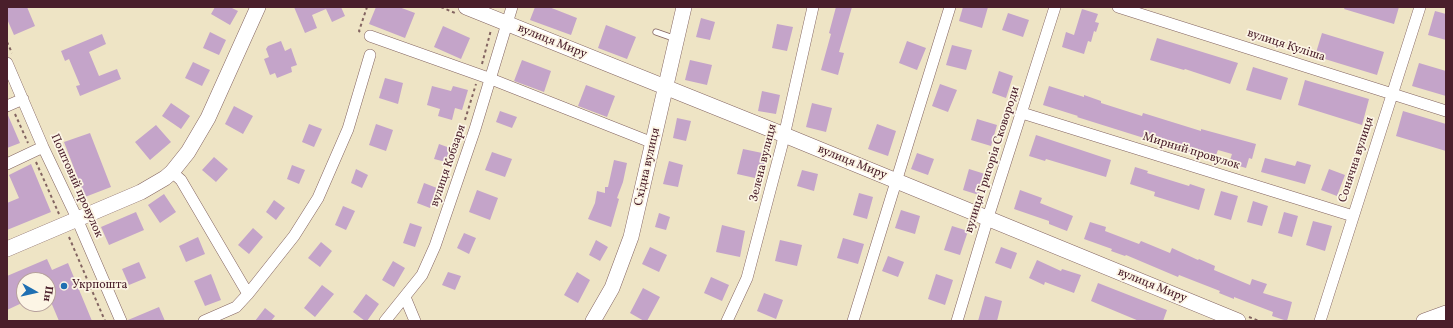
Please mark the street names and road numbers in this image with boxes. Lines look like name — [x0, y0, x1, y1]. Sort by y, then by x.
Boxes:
street label: вулиця Миру — [515, 22, 589, 62]
street label: вулиця Куліша — [1245, 27, 1327, 65]
street label: вулиця Григорія Сковороди — [963, 85, 1023, 235]
street label: Сонячна вулиця — [1336, 115, 1378, 205]
street label: вулиця Кобзаря — [428, 123, 470, 209]
street label: Зелена вулиця — [747, 123, 781, 203]
street label: Східна вулиця — [632, 127, 664, 207]
street label: Мирний провулок — [1141, 130, 1241, 174]
street label: Поштовий провулок — [47, 132, 105, 240]
street label: вулиця Миру — [815, 143, 889, 183]
street label: вулиця Миру — [1115, 266, 1189, 306]

